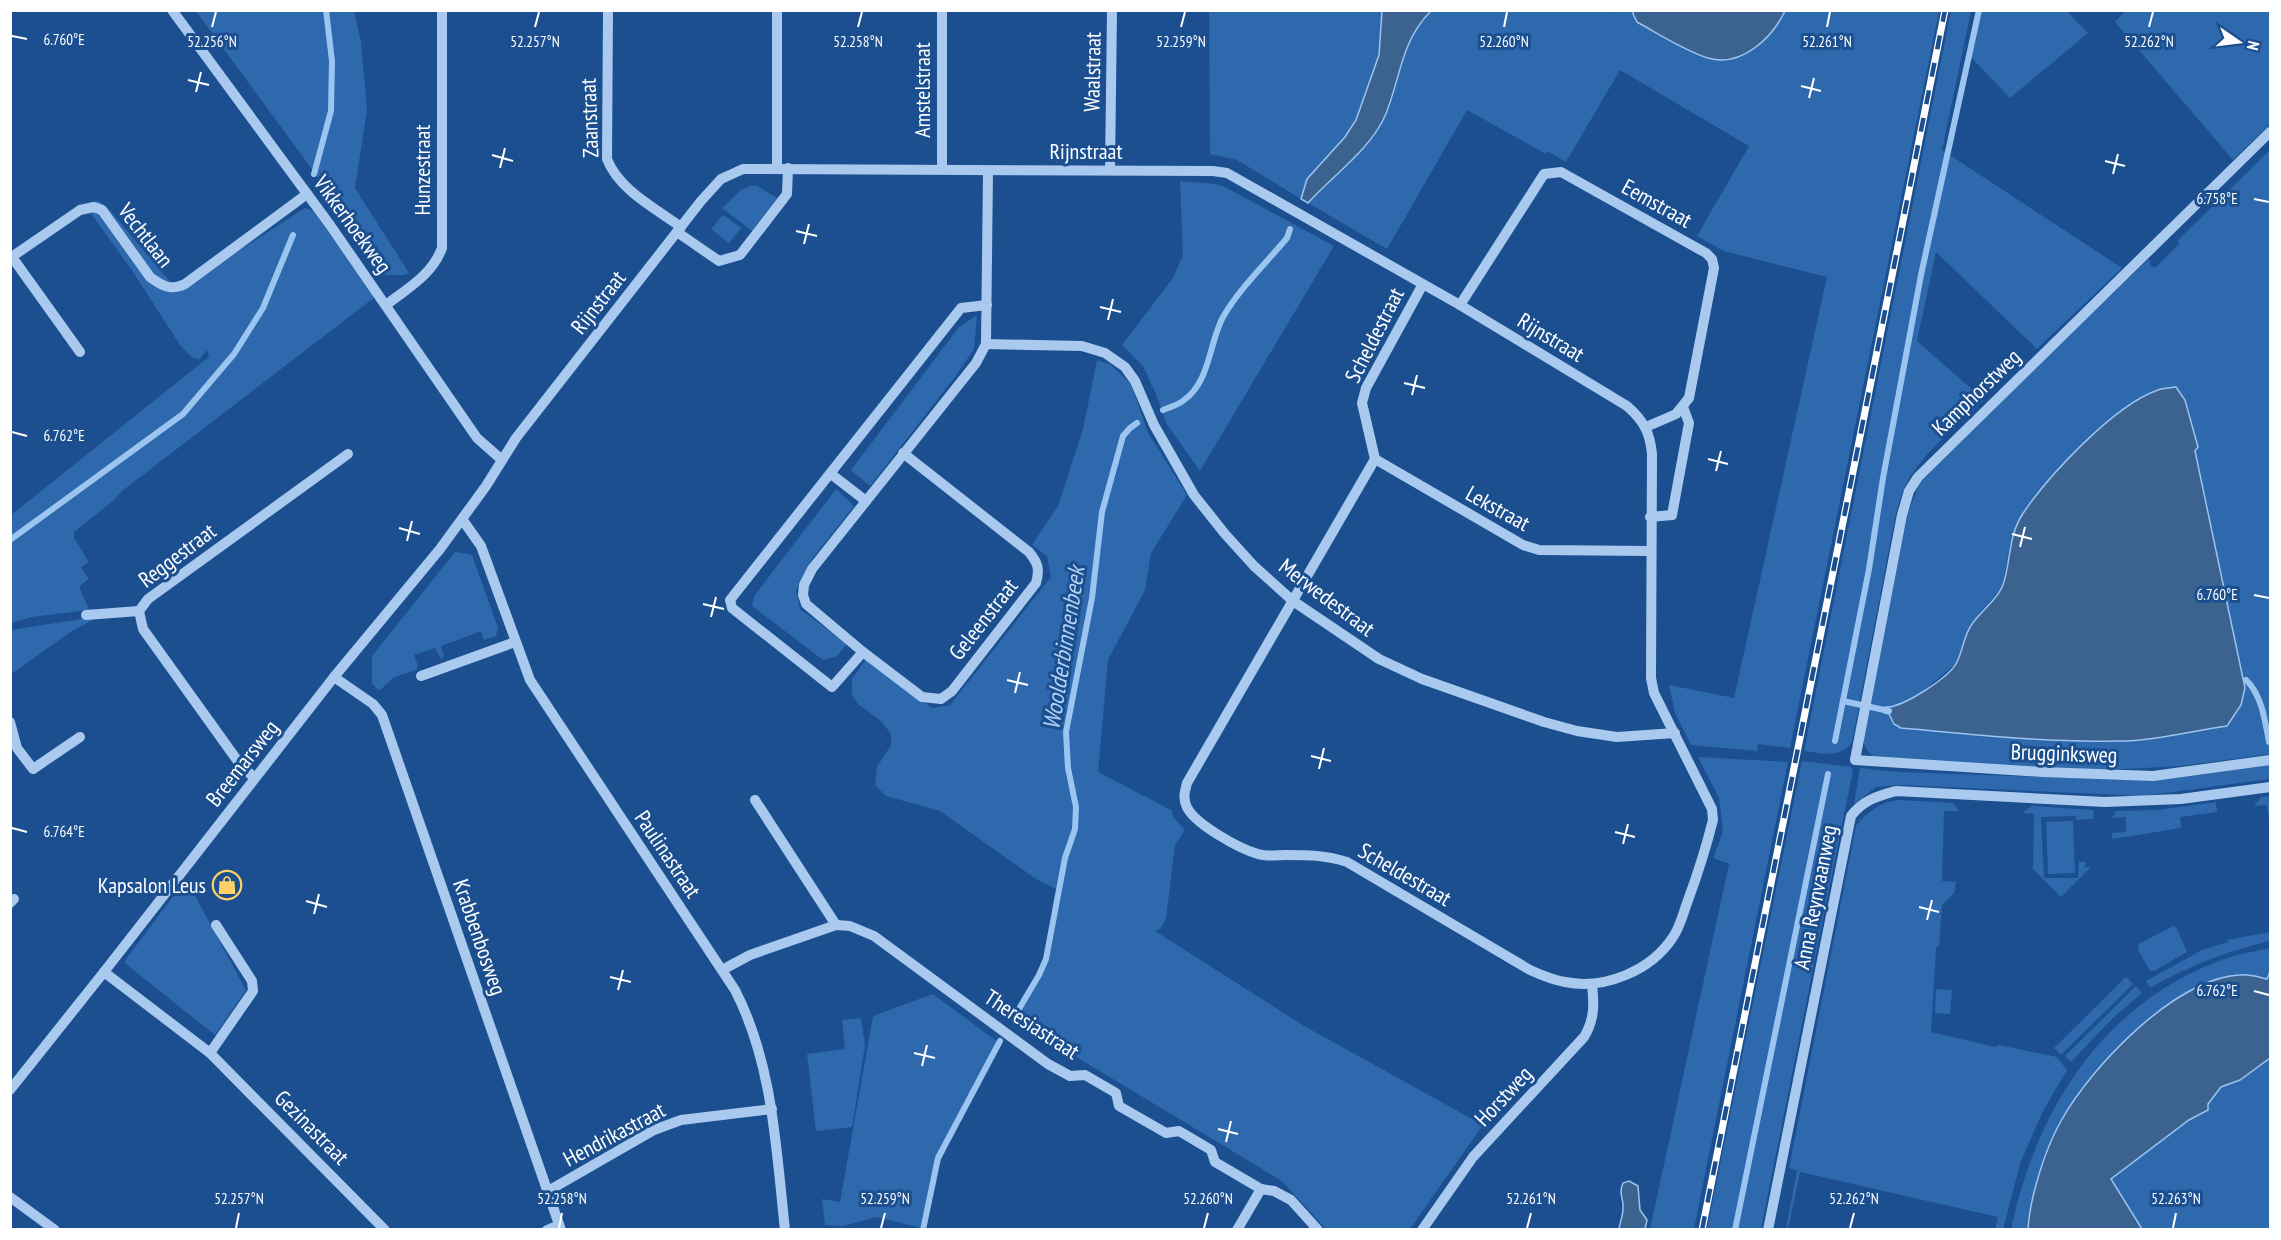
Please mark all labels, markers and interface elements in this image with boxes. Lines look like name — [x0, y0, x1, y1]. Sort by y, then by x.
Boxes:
north arrow — [2209, 12, 2269, 72]
text: 6.760°E — [43, 30, 85, 49]
text: 52.256°N — [187, 32, 237, 51]
text: 52.257°N — [510, 32, 560, 51]
text: 52.258°N — [833, 32, 883, 51]
street label: Waalstraat — [1077, 32, 1107, 112]
text: 52.259°N — [1156, 32, 1206, 51]
text: 52.260°N — [1479, 32, 1529, 51]
text: 52.261°N — [1802, 32, 1852, 51]
text: 52.262°N — [2124, 32, 2174, 51]
text: N — [2243, 39, 2264, 52]
street label: Amstelstraat — [908, 42, 936, 138]
street label: Zaanstraat — [574, 78, 604, 158]
street label: Hunzestraat — [408, 125, 436, 215]
street label: Rijnstraat — [1050, 137, 1122, 165]
street label: Vikkerhoekweg — [307, 168, 398, 279]
street label: Eemstraat — [1617, 172, 1697, 234]
text: 6.758°E — [2196, 189, 2238, 208]
street label: Vechtlaan — [112, 196, 180, 273]
street label: Rijnstraat — [565, 265, 631, 339]
street label: Scheldestraat — [1338, 283, 1410, 387]
street label: Rijnstraat — [1513, 306, 1589, 368]
street label: Kamphorstweg — [1926, 343, 2026, 441]
text: 6.762°E — [43, 426, 85, 445]
street label: Lekstraat — [1461, 479, 1535, 537]
street label: Reggestraat — [133, 517, 221, 593]
street label: Merwedestraat — [1274, 552, 1380, 642]
water label: Woolderbinnenbeek — [1035, 561, 1092, 732]
street label: Geleenstraat — [942, 573, 1024, 665]
text: 6.760°E — [2196, 585, 2238, 604]
street label: Breemarsweg — [200, 714, 284, 812]
street label: Brugginksweg — [2010, 737, 2118, 769]
street label: Paulinastraat — [629, 805, 707, 903]
text: 6.764°E — [43, 822, 85, 841]
street label: Anna Reynvaanweg — [1787, 822, 1843, 972]
street label: Scheldestraat — [1353, 836, 1457, 912]
shop icon: Kapsalon Leus — [211, 869, 243, 901]
place label: Kapsalon Leus — [98, 871, 206, 899]
street label: Krabbenbosweg — [447, 875, 513, 999]
text: 6.762°E — [2196, 981, 2238, 1000]
street label: Theresiastraat — [979, 983, 1085, 1065]
street label: Horstweg — [1468, 1060, 1538, 1132]
street label: Gezinastraat — [269, 1084, 355, 1170]
street label: Hendrikastraat — [558, 1095, 670, 1173]
text: 52.257°N — [214, 1189, 264, 1208]
text: 52.258°N — [537, 1189, 587, 1208]
text: 52.259°N — [860, 1189, 910, 1208]
text: 52.260°N — [1183, 1189, 1233, 1208]
text: 52.261°N — [1506, 1189, 1556, 1208]
text: 52.262°N — [1829, 1189, 1879, 1208]
text: 52.263°N — [2151, 1189, 2201, 1208]

